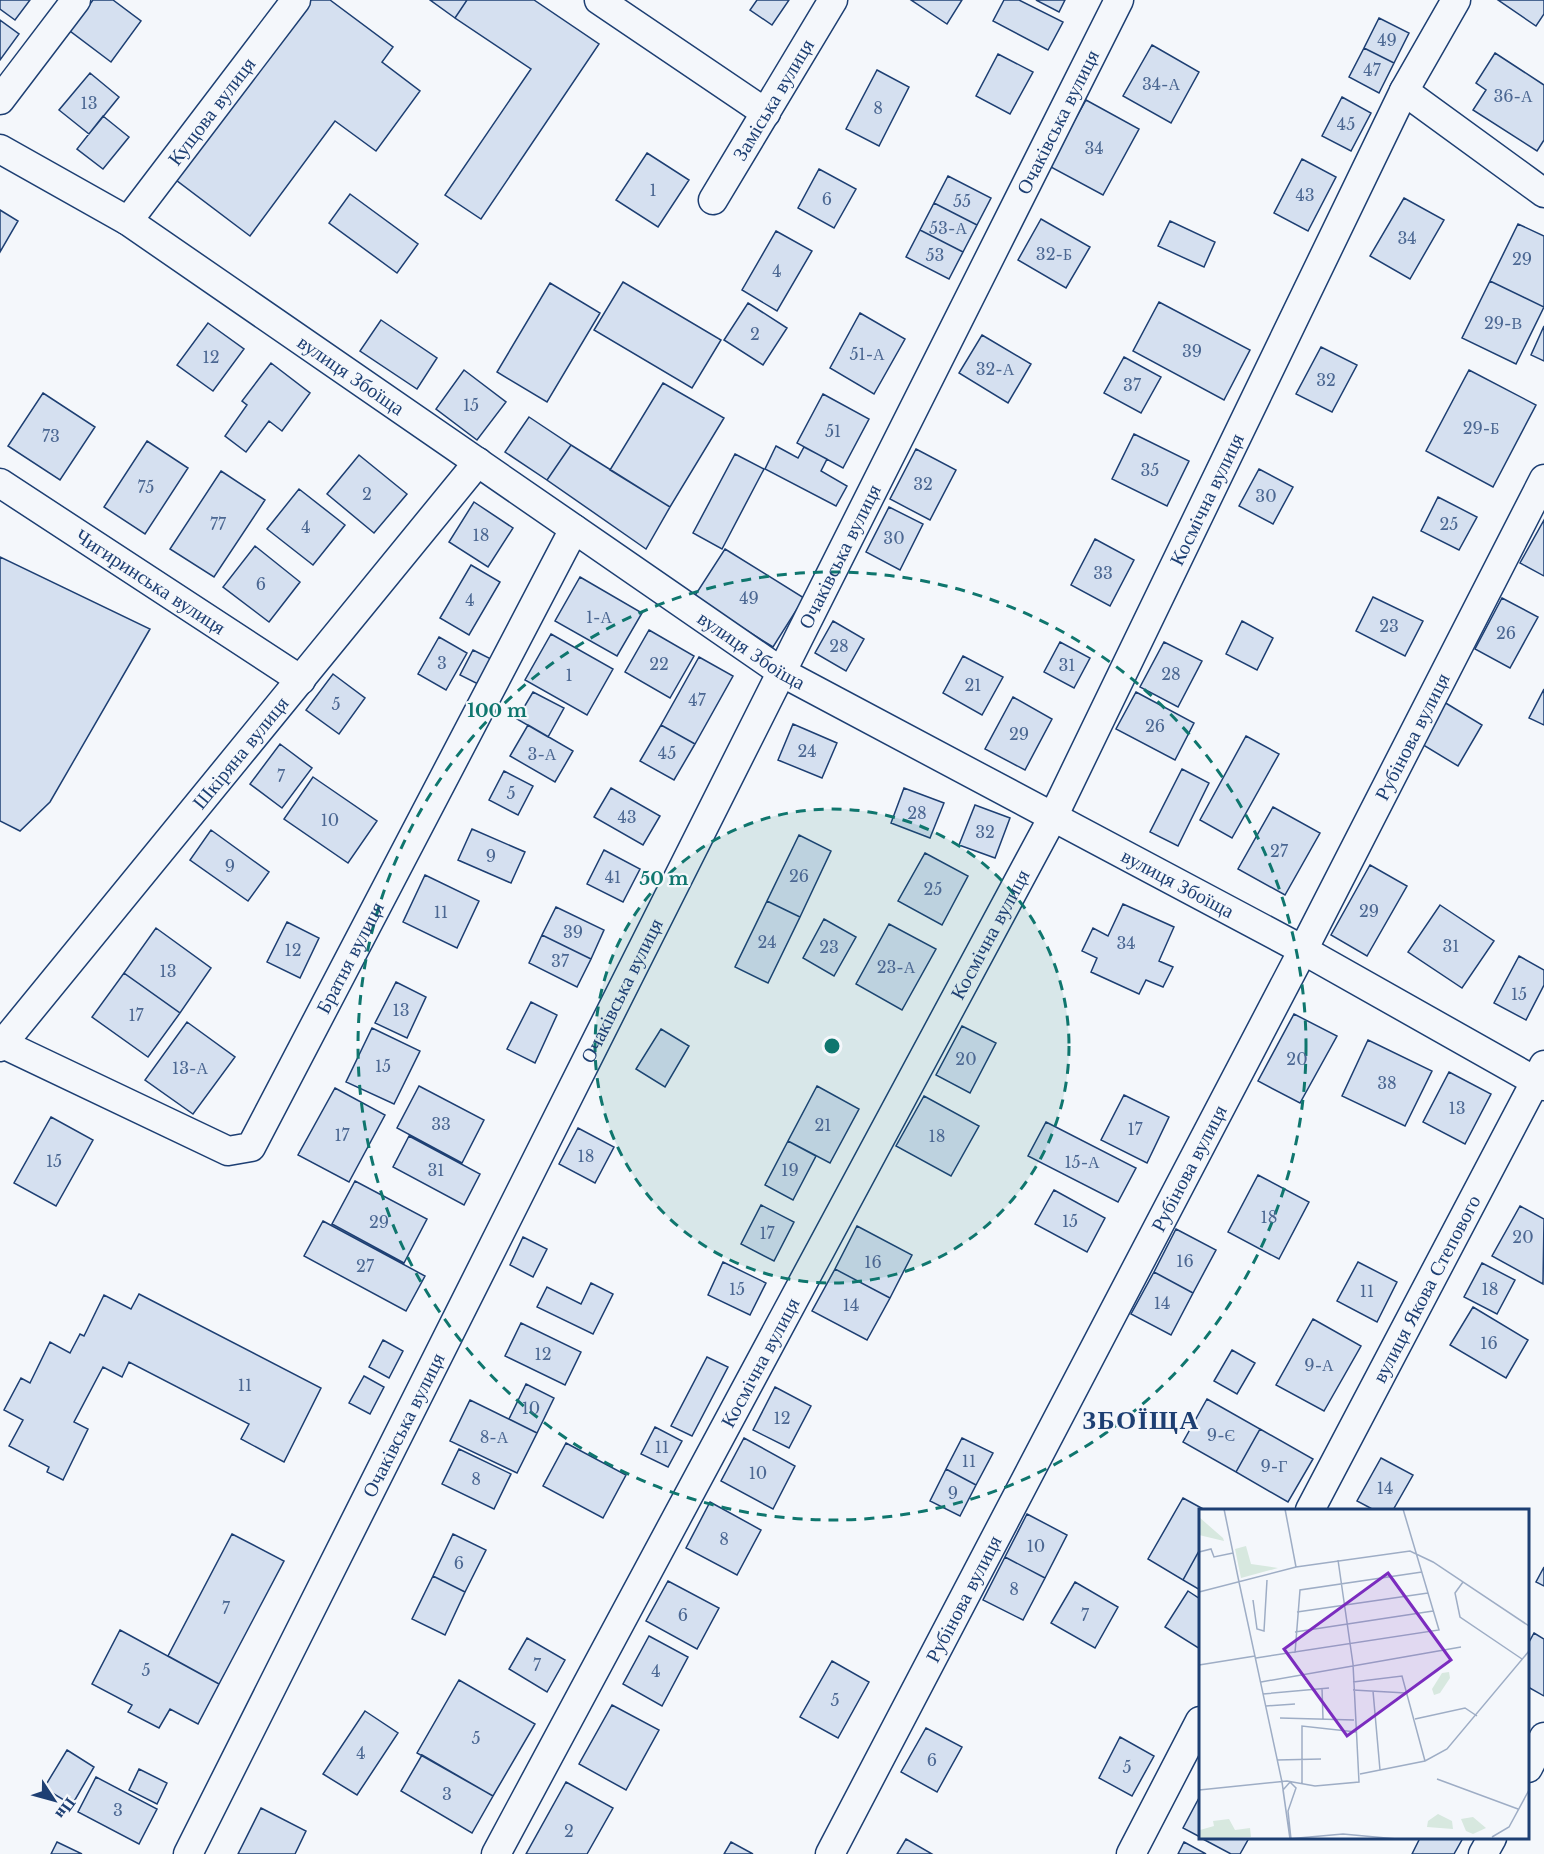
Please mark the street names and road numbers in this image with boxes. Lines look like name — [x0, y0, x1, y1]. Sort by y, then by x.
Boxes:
street label: Заміська вулиця — [727, 34, 819, 165]
street label: Очаківська вулиця — [1011, 46, 1104, 198]
street label: Кущова вулиця — [163, 52, 260, 170]
street label: вулиця Збоїща — [293, 330, 409, 420]
street label: Космічна вулиця — [1165, 429, 1249, 569]
street label: Очаківська вулиця — [793, 480, 886, 633]
street label: Чигиринська вулиця — [71, 524, 230, 639]
street label: вулиця Збоїща — [693, 606, 809, 695]
street label: Рубінова вулиця — [1370, 669, 1455, 804]
street label: Шкіряна вулиця — [187, 692, 294, 814]
street label: вулиця Збоїща — [1117, 843, 1238, 923]
street label: Космічна вулиця — [945, 865, 1035, 1003]
street label: Братня вулиця — [311, 898, 389, 1018]
street label: Очаківська вулиця — [575, 914, 668, 1067]
street label: Рубінова вулиця — [1146, 1101, 1232, 1236]
street label: вулиця Якова Степового — [1367, 1191, 1486, 1387]
street label: Космічна вулиця — [715, 1293, 805, 1431]
street label: Очаківська вулиця — [357, 1349, 450, 1501]
street label: Рубінова вулиця — [921, 1531, 1007, 1666]

